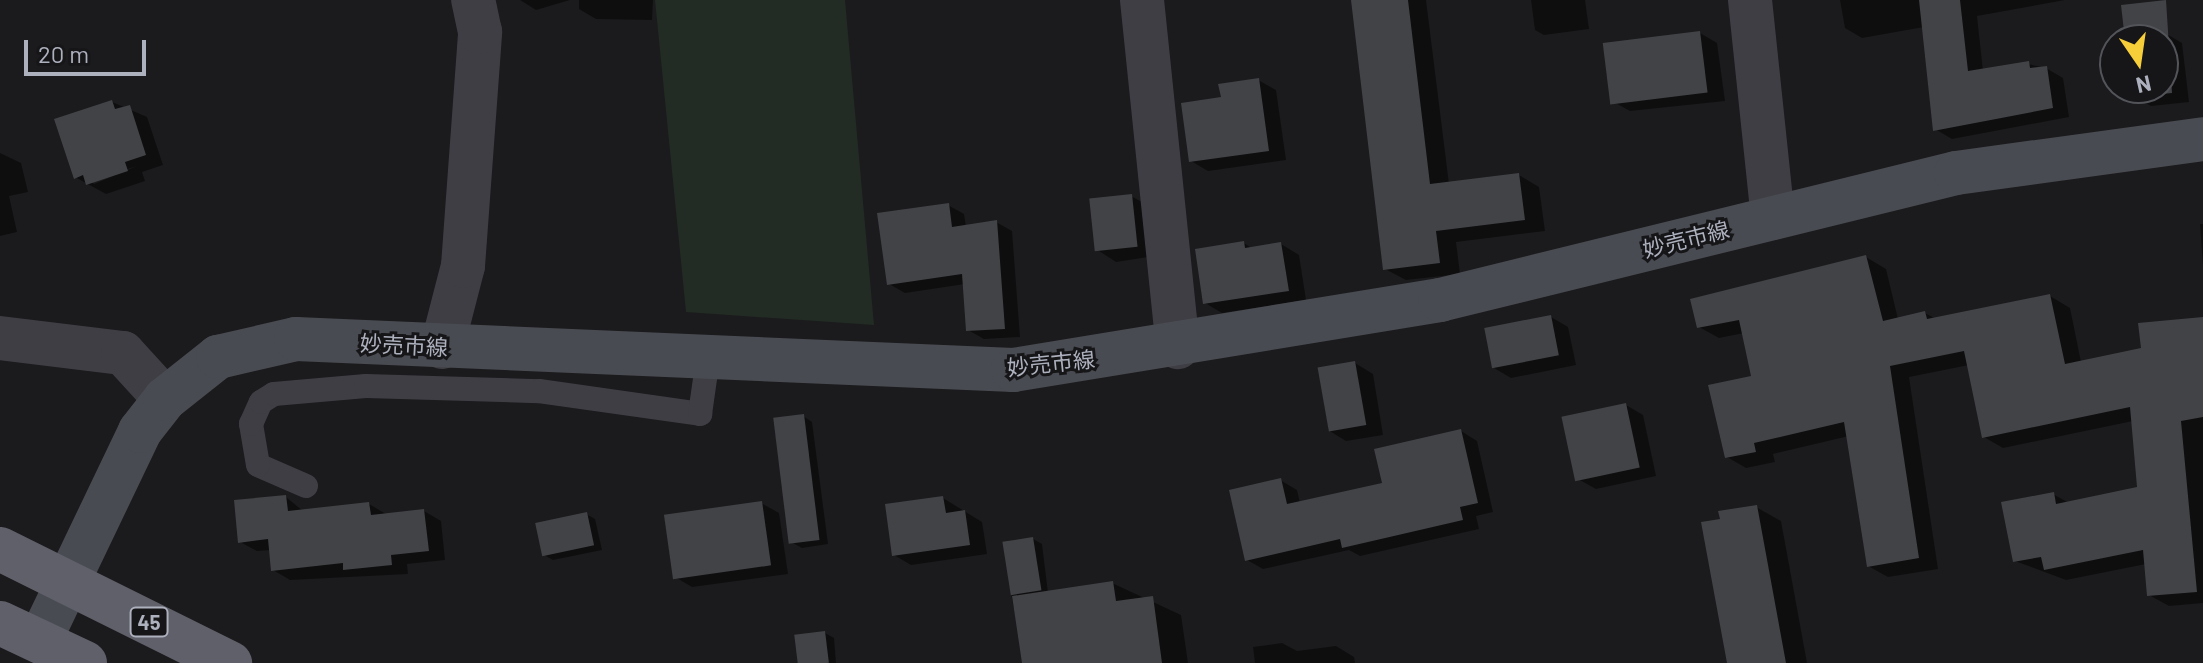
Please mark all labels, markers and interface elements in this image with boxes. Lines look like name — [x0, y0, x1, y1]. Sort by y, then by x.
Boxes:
scale bar — [28, 24, 150, 74]
north arrow — [2099, 24, 2179, 104]
text: 20 m — [38, 39, 89, 68]
text: N — [2134, 71, 2154, 100]
street label: 妙売市線 — [1640, 216, 1732, 262]
street label: 妙売市線 — [359, 330, 449, 360]
street label: 妙売市線 — [1006, 345, 1096, 381]
road number: 45 — [129, 606, 169, 638]

